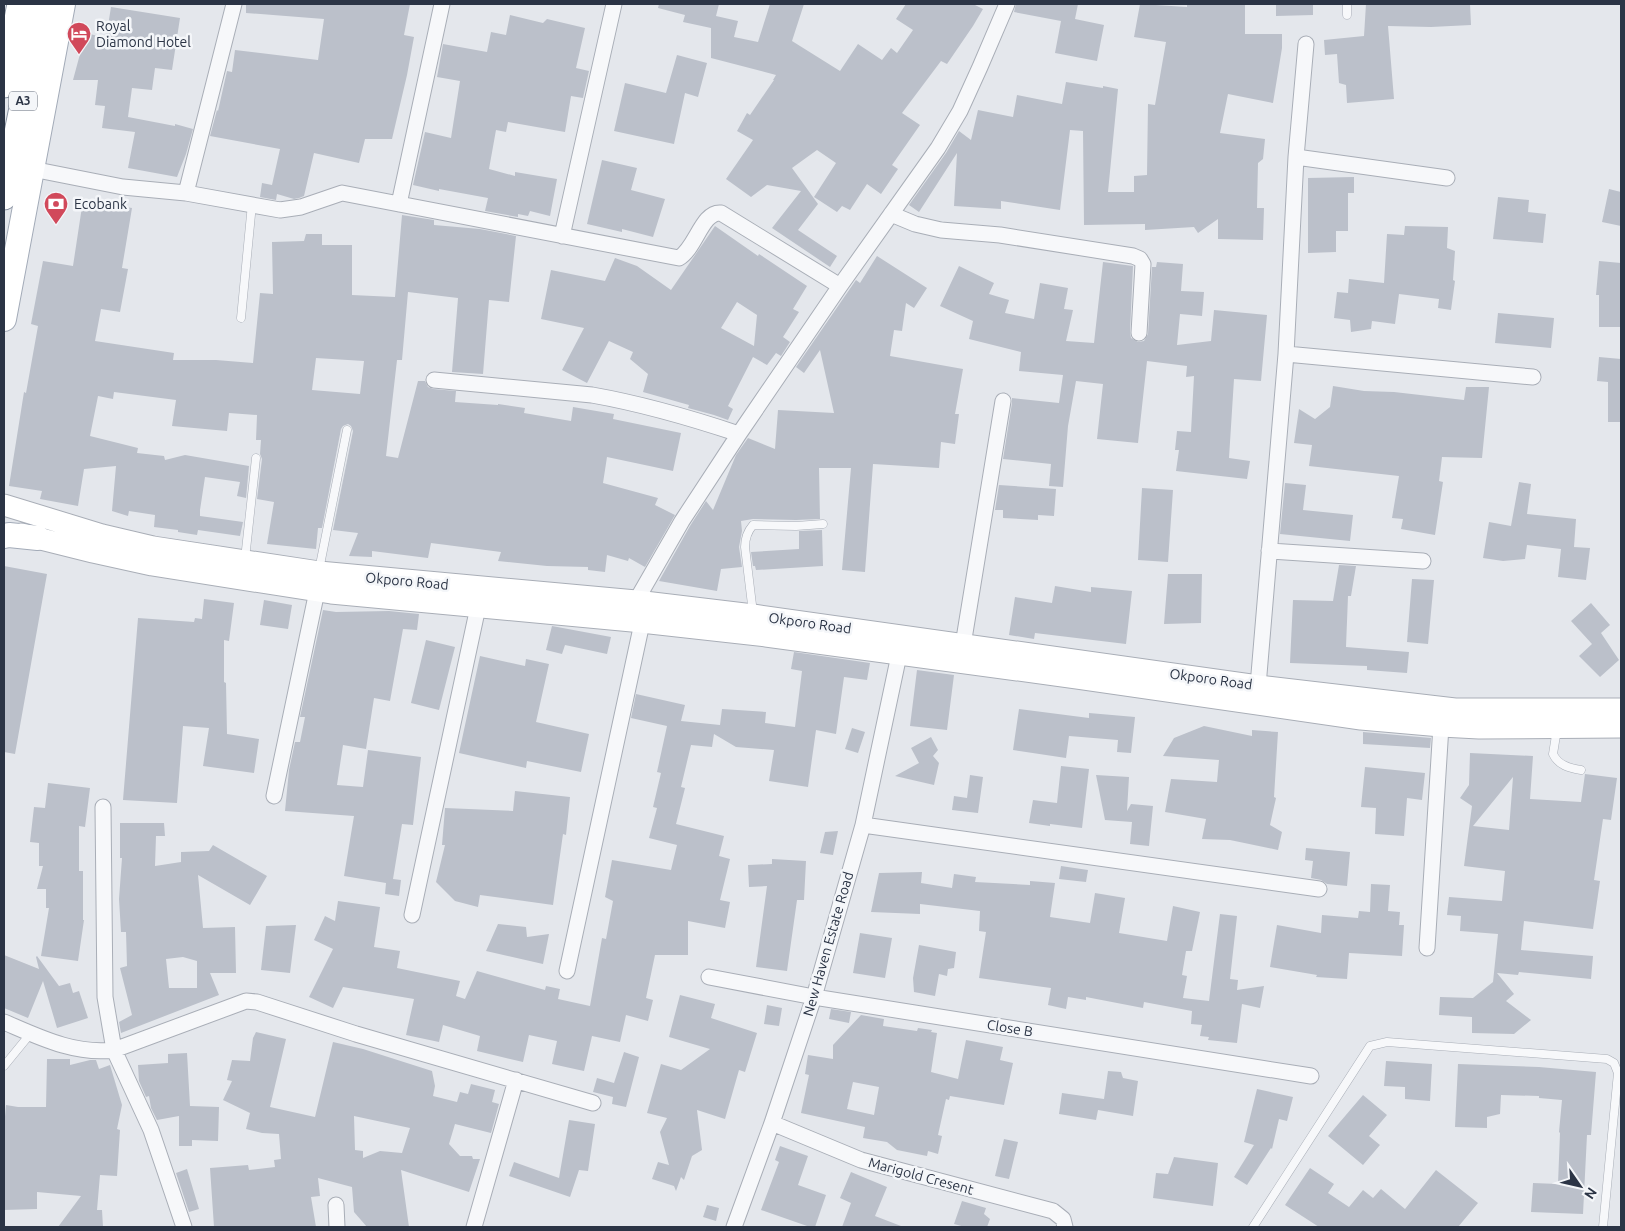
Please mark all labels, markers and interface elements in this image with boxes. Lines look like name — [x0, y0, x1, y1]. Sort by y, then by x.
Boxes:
place label: Royal Diamond Hotel — [96, 18, 191, 50]
hotel icon: Royal Diamond Hotel — [66, 21, 92, 55]
road number: A3 — [9, 92, 37, 110]
bank icon: Ecobank — [43, 191, 69, 225]
place label: Ecobank — [74, 196, 127, 212]
street label: Okporo Road — [365, 569, 449, 593]
street label: Okporo Road — [768, 609, 852, 637]
street label: Okporo Road — [1169, 665, 1253, 693]
street label: New Haven Estate Road — [800, 870, 856, 1018]
street label: Close B — [986, 1016, 1034, 1040]
street label: Marigold Cresent — [867, 1154, 976, 1198]
north arrow — [1555, 1161, 1605, 1211]
text: N — [1581, 1184, 1600, 1202]

